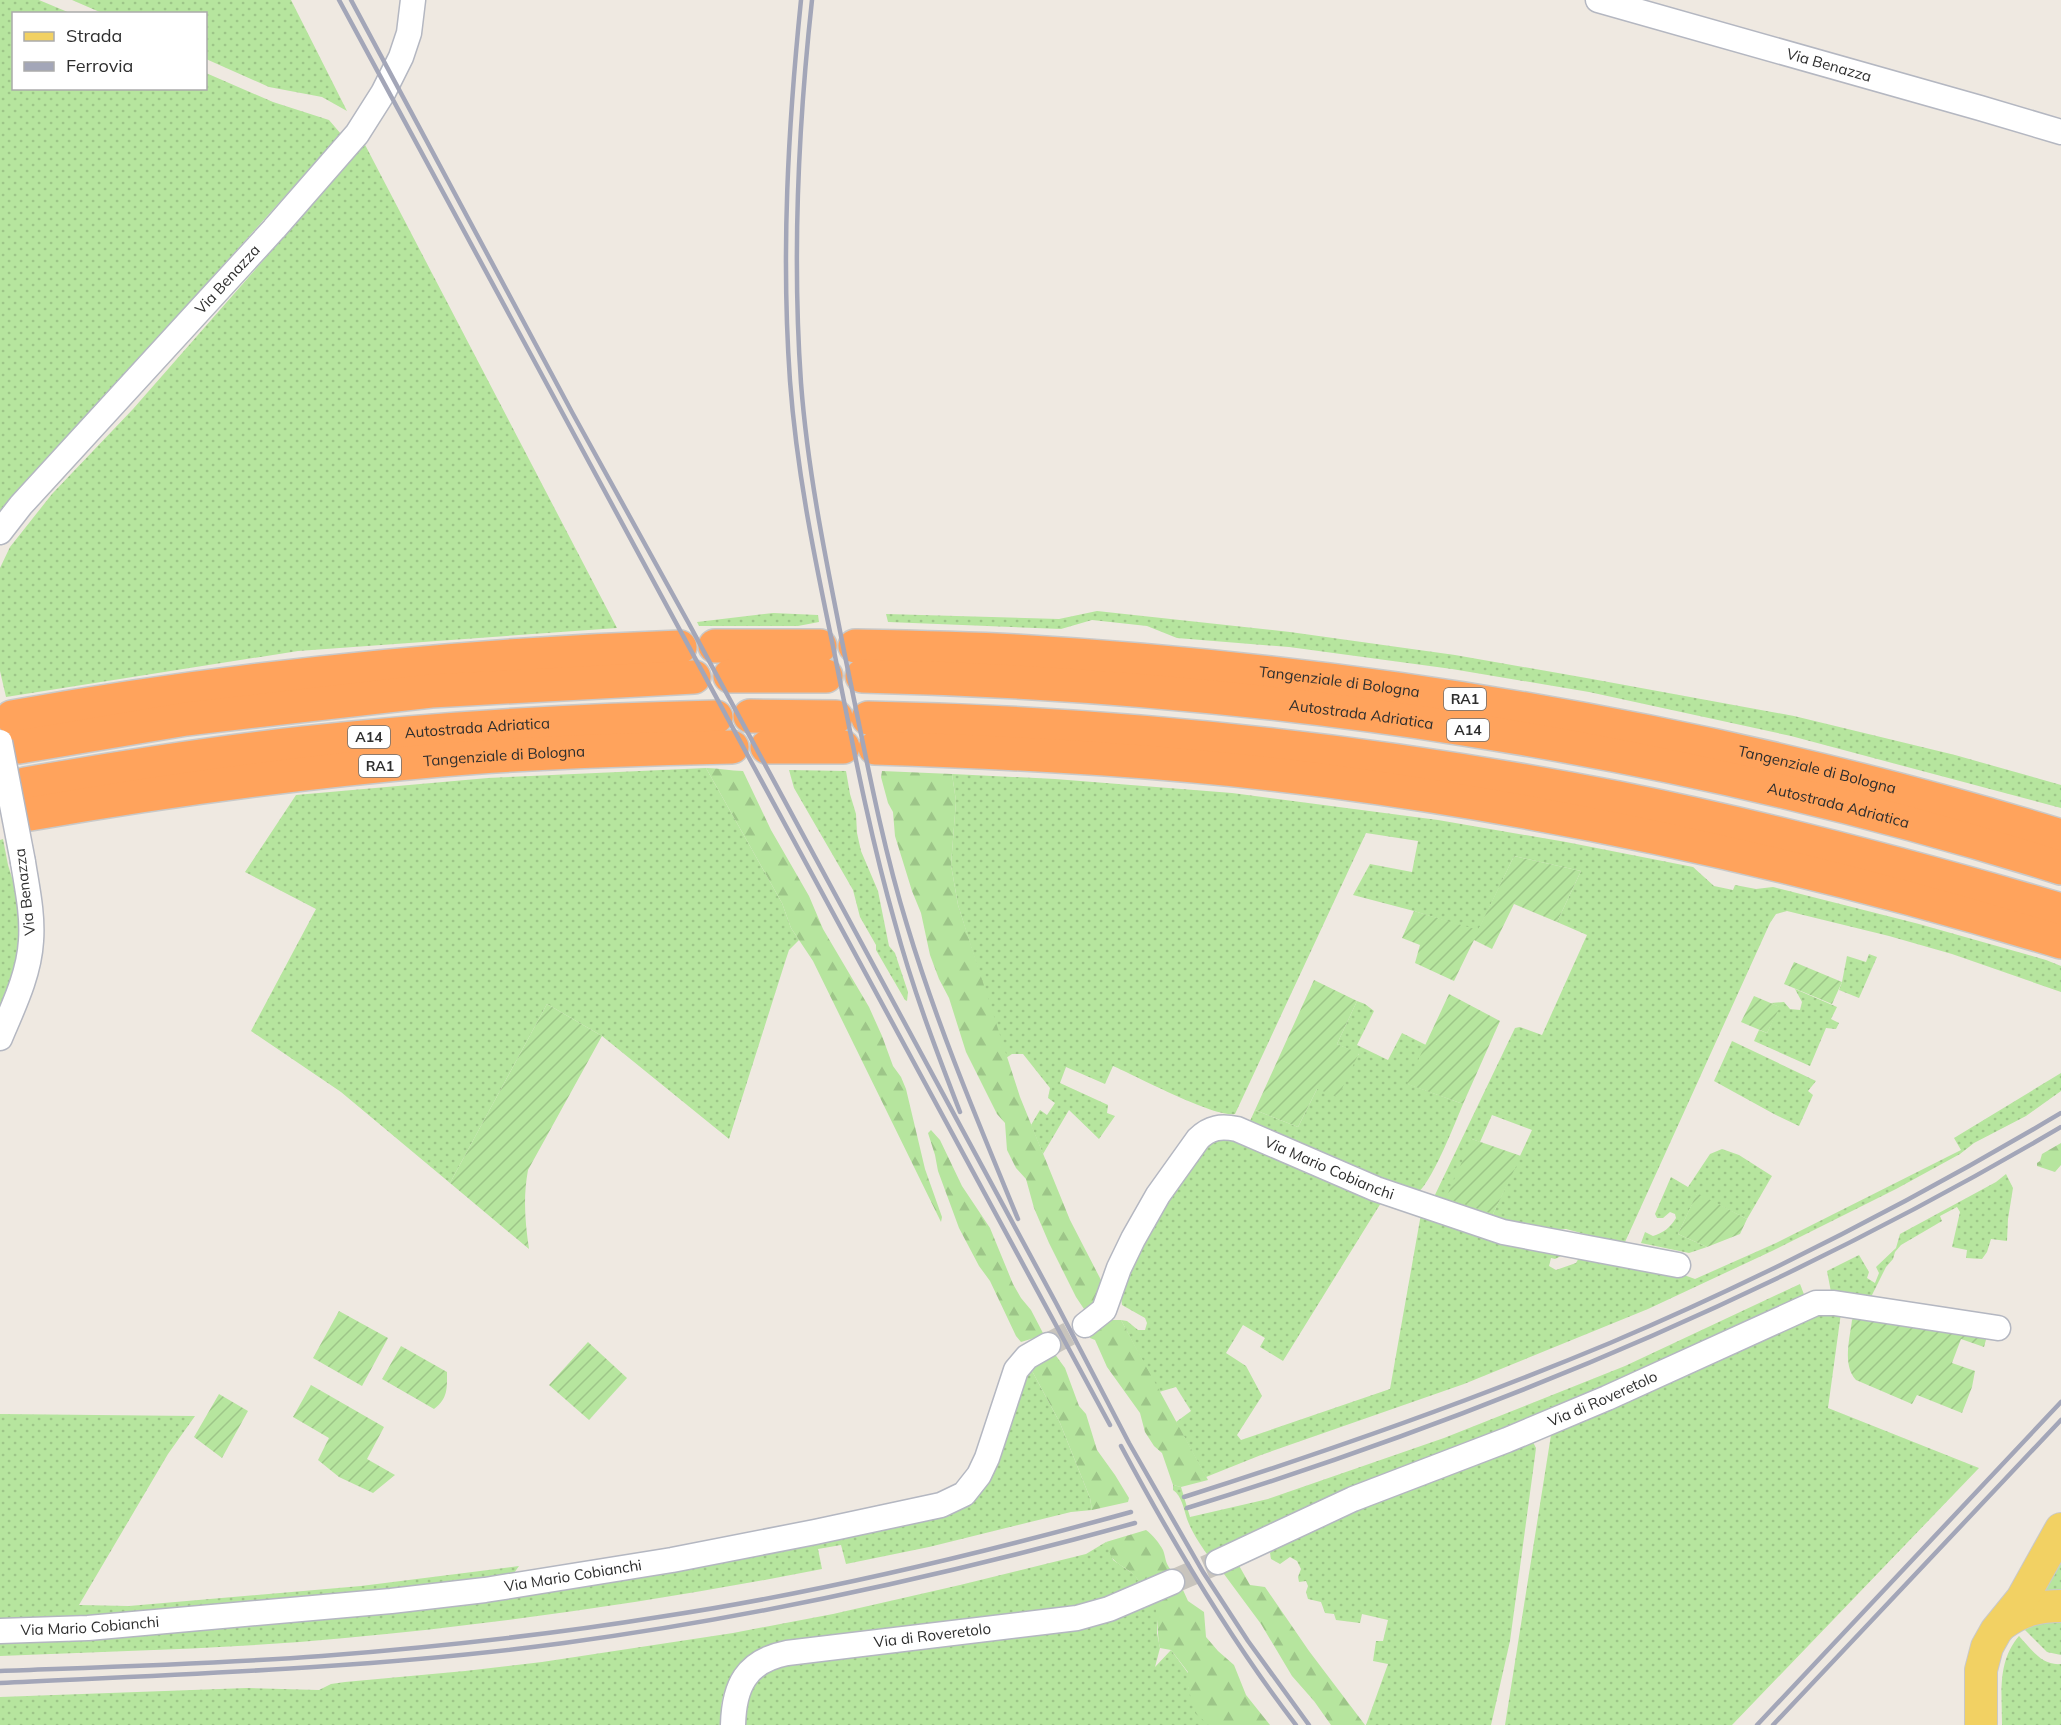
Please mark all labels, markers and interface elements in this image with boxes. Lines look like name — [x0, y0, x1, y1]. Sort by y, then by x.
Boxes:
legend — [12, 12, 207, 90]
text: Strada — [66, 24, 122, 47]
street label: Via Benazza — [1784, 44, 1874, 86]
text: Ferrovia — [66, 54, 133, 77]
street label: Via Benazza — [191, 240, 264, 318]
street label: Tangenziale di Bologna — [1258, 662, 1421, 701]
road number: RA1 — [1444, 688, 1486, 710]
street label: Autostrada Adriatica — [1288, 695, 1435, 733]
street label: Autostrada Adriatica — [404, 713, 550, 742]
road number: A14 — [1447, 719, 1489, 741]
road number: A14 — [348, 726, 390, 748]
street label: Tangenziale di Bologna — [422, 741, 586, 771]
street label: Tangenziale di Bologna — [1736, 741, 1898, 798]
road number: RA1 — [359, 755, 401, 777]
street label: Autostrada Adriatica — [1766, 778, 1912, 832]
street label: Via Benazza — [10, 847, 39, 937]
street label: Via Mario Cobianchi — [1262, 1132, 1397, 1203]
street label: Via di Roveretolo — [1545, 1366, 1660, 1431]
street label: Via Mario Cobianchi — [503, 1555, 643, 1596]
street label: Via Mario Cobianchi — [20, 1612, 160, 1639]
street label: Via di Roveretolo — [873, 1618, 992, 1651]

